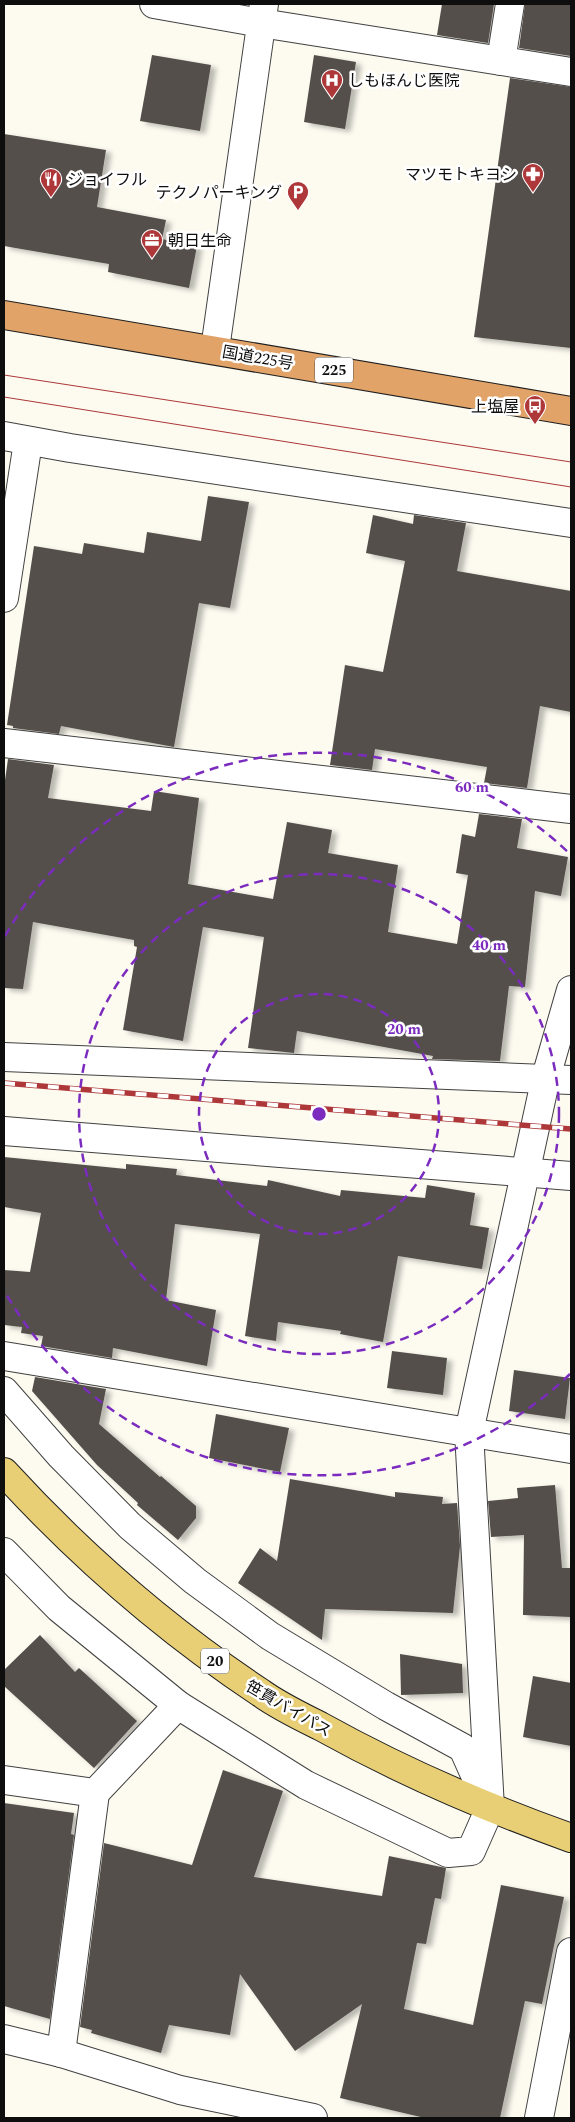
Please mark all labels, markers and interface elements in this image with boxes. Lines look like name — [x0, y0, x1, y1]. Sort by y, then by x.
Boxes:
hospital icon: しもほんじ医院 — [320, 68, 344, 99]
place label: しもほんじ医院 — [348, 69, 460, 93]
pharmacy icon: マツモトキヨシ — [521, 162, 545, 193]
place label: マツモトキヨシ — [405, 163, 517, 187]
restaurant icon: ジョイフル — [39, 167, 63, 198]
place label: ジョイフル — [67, 168, 147, 192]
parking icon: テクノパーキング — [286, 180, 310, 211]
place label: テクノパーキング — [155, 181, 282, 205]
office icon: 朝日生命 — [140, 228, 164, 259]
place label: 朝日生命 — [168, 229, 232, 253]
street label: 国道225号 — [220, 340, 295, 376]
road number: 225 — [315, 358, 353, 382]
bus stop icon: 上塩屋 — [523, 394, 547, 425]
place label: 上塩屋 — [471, 395, 519, 419]
text: 60 m — [455, 776, 490, 799]
text: 40 m — [472, 934, 507, 957]
text: 20 m — [387, 1018, 422, 1041]
centre of rings — [310, 1105, 328, 1123]
road number: 20 — [201, 1648, 229, 1674]
street label: 笹貫バイパス — [241, 1675, 336, 1743]

